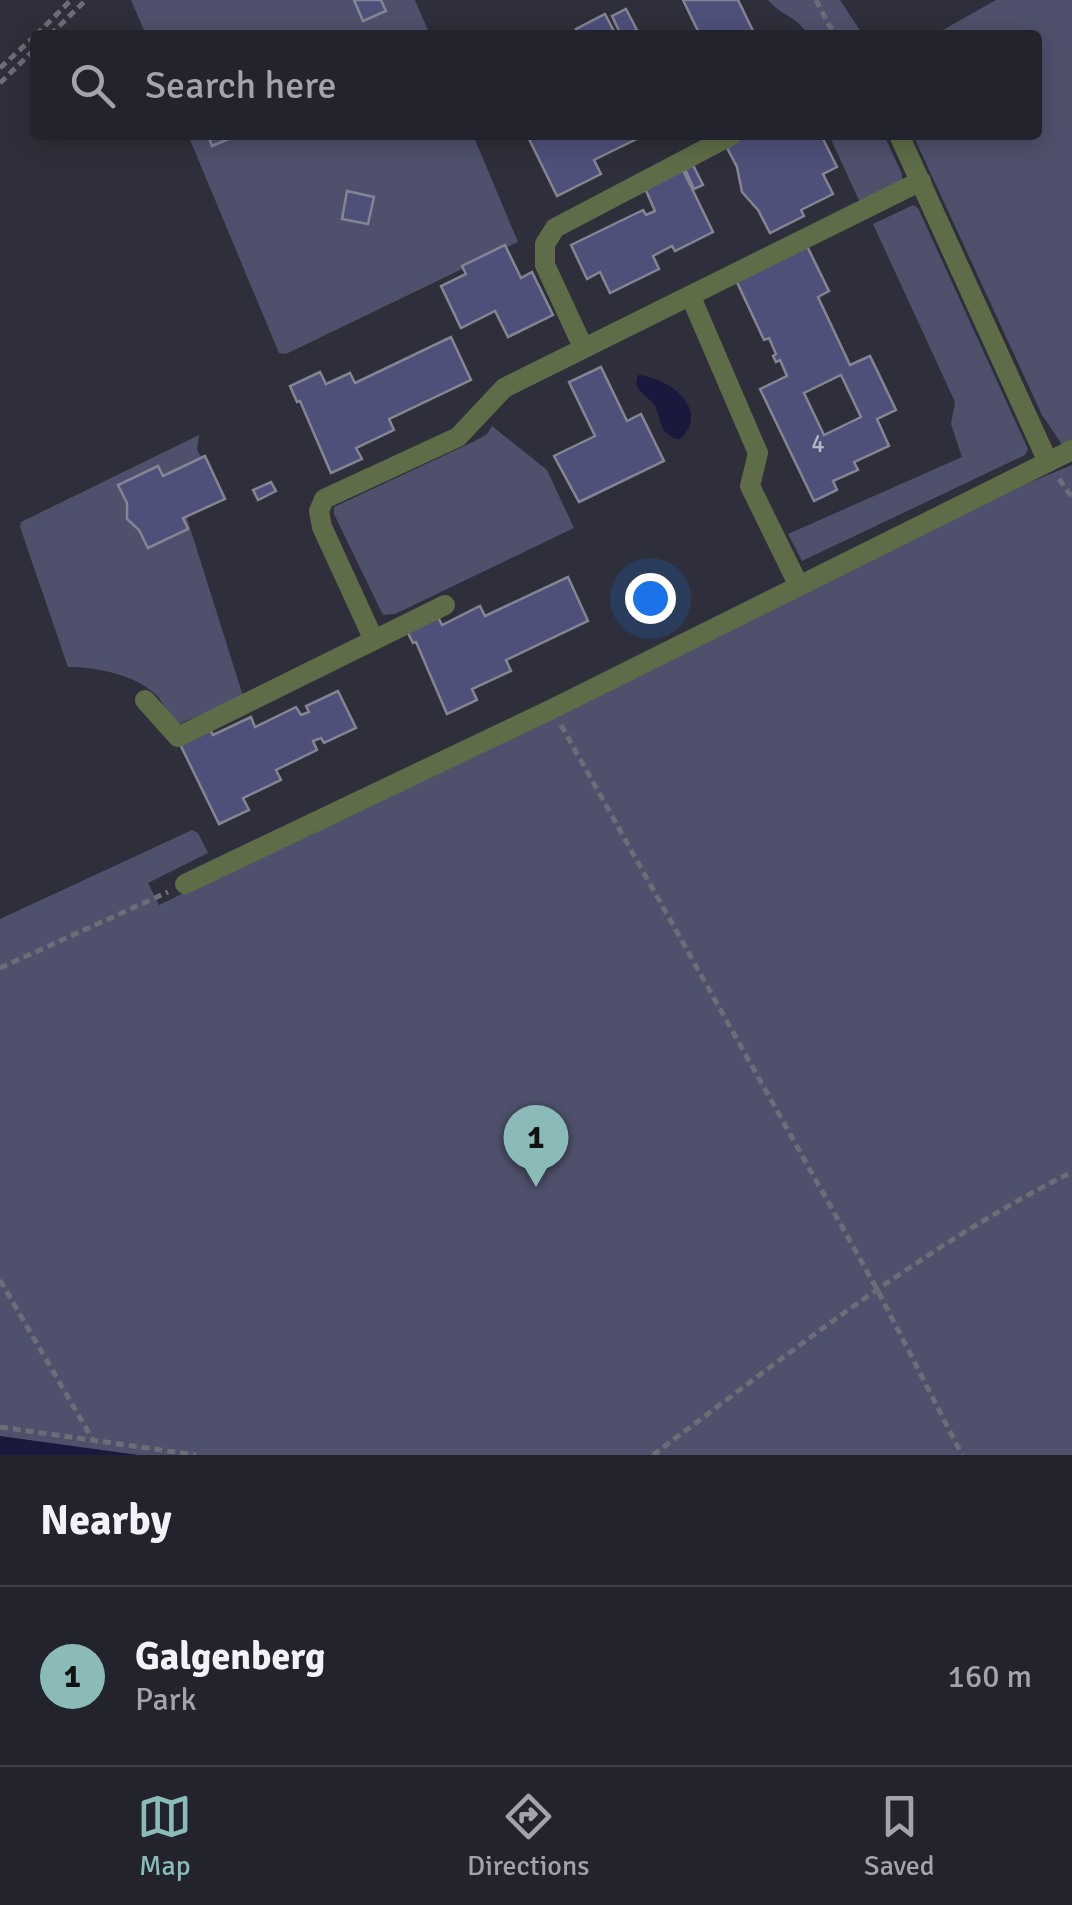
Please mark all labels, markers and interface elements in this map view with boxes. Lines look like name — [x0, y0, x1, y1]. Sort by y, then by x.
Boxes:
search box — [30, 30, 1042, 140]
icon: search — [65, 58, 120, 113]
text: Search here — [145, 62, 337, 109]
house number: 4 — [811, 428, 825, 459]
your location — [625, 573, 676, 624]
pin: 1 — [504, 1104, 568, 1187]
text: Nearby — [40, 1495, 172, 1546]
text: Galgenberg — [135, 1633, 325, 1680]
text: 1 — [64, 1657, 81, 1696]
text: 160 m — [948, 1657, 1032, 1696]
text: Park — [135, 1680, 197, 1719]
tab: Map — [137, 1789, 192, 1883]
tab: Directions — [467, 1789, 589, 1883]
tab: Saved — [864, 1789, 935, 1883]

